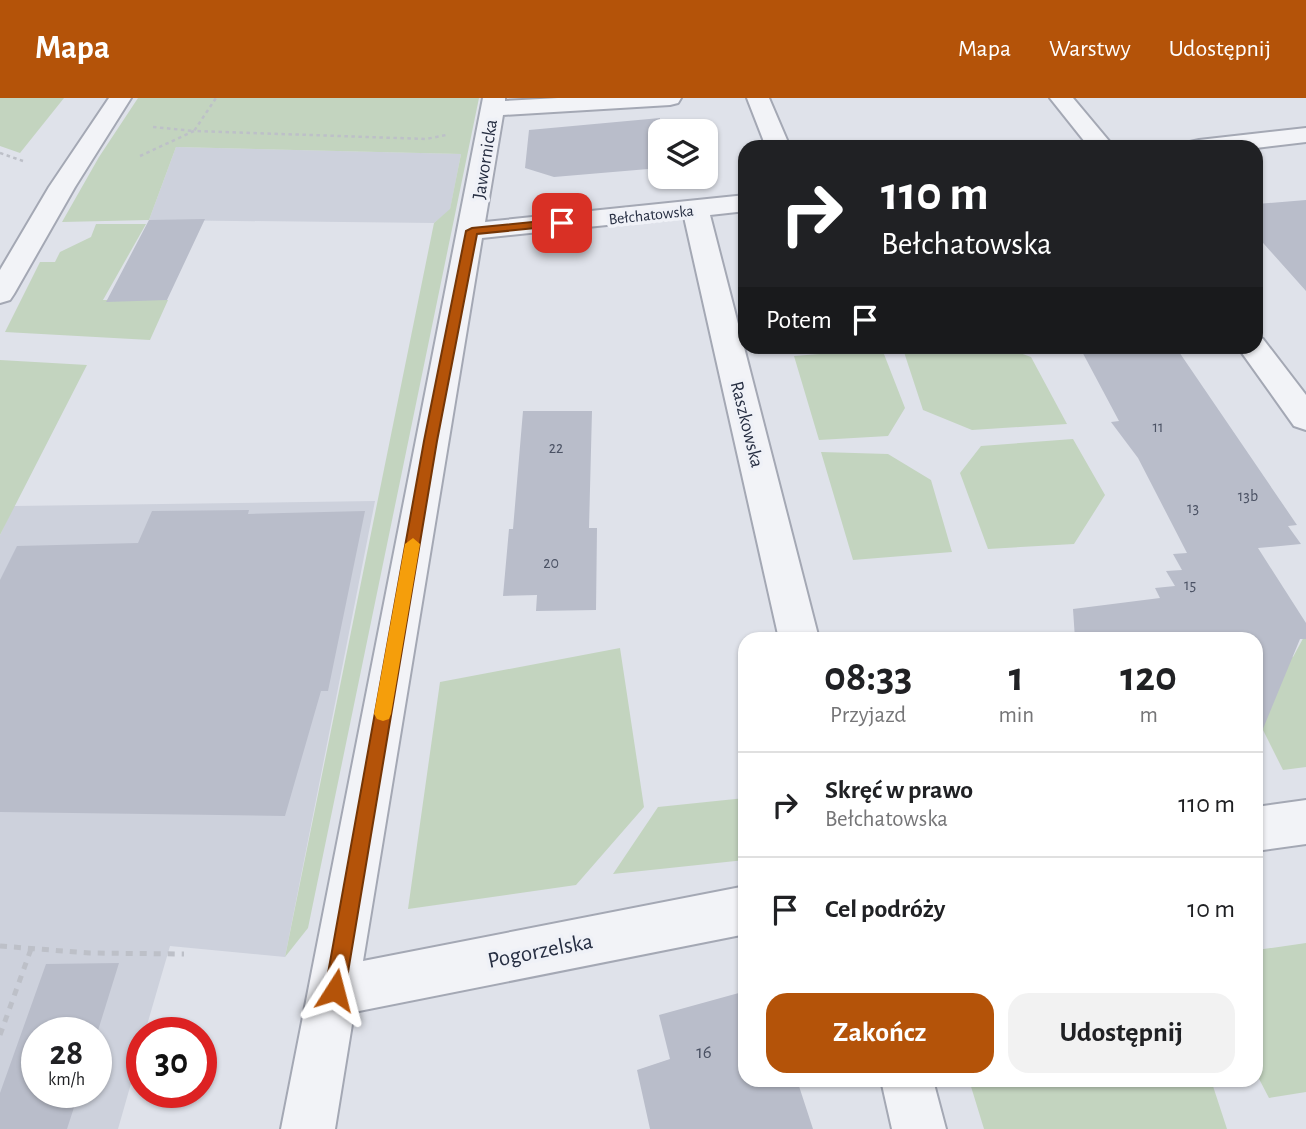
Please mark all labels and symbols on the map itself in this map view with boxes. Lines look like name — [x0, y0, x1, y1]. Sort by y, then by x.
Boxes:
street label: Jawornicka — [470, 118, 501, 201]
pin — [532, 193, 592, 253]
street label: Bełchatowska — [608, 203, 694, 227]
street label: Raszkowska — [727, 379, 766, 470]
house number: 11 — [1152, 419, 1164, 435]
house number: 22 — [549, 440, 563, 456]
house number: 13b — [1238, 488, 1258, 504]
house number: 13 — [1187, 500, 1199, 516]
house number: 20 — [543, 555, 559, 571]
house number: 15 — [1184, 577, 1196, 593]
street label: Pogorzelska — [486, 930, 595, 973]
position arrow — [298, 953, 372, 1027]
speed limit sign: 30 — [126, 1017, 217, 1108]
house number: 16 — [696, 1043, 712, 1062]

